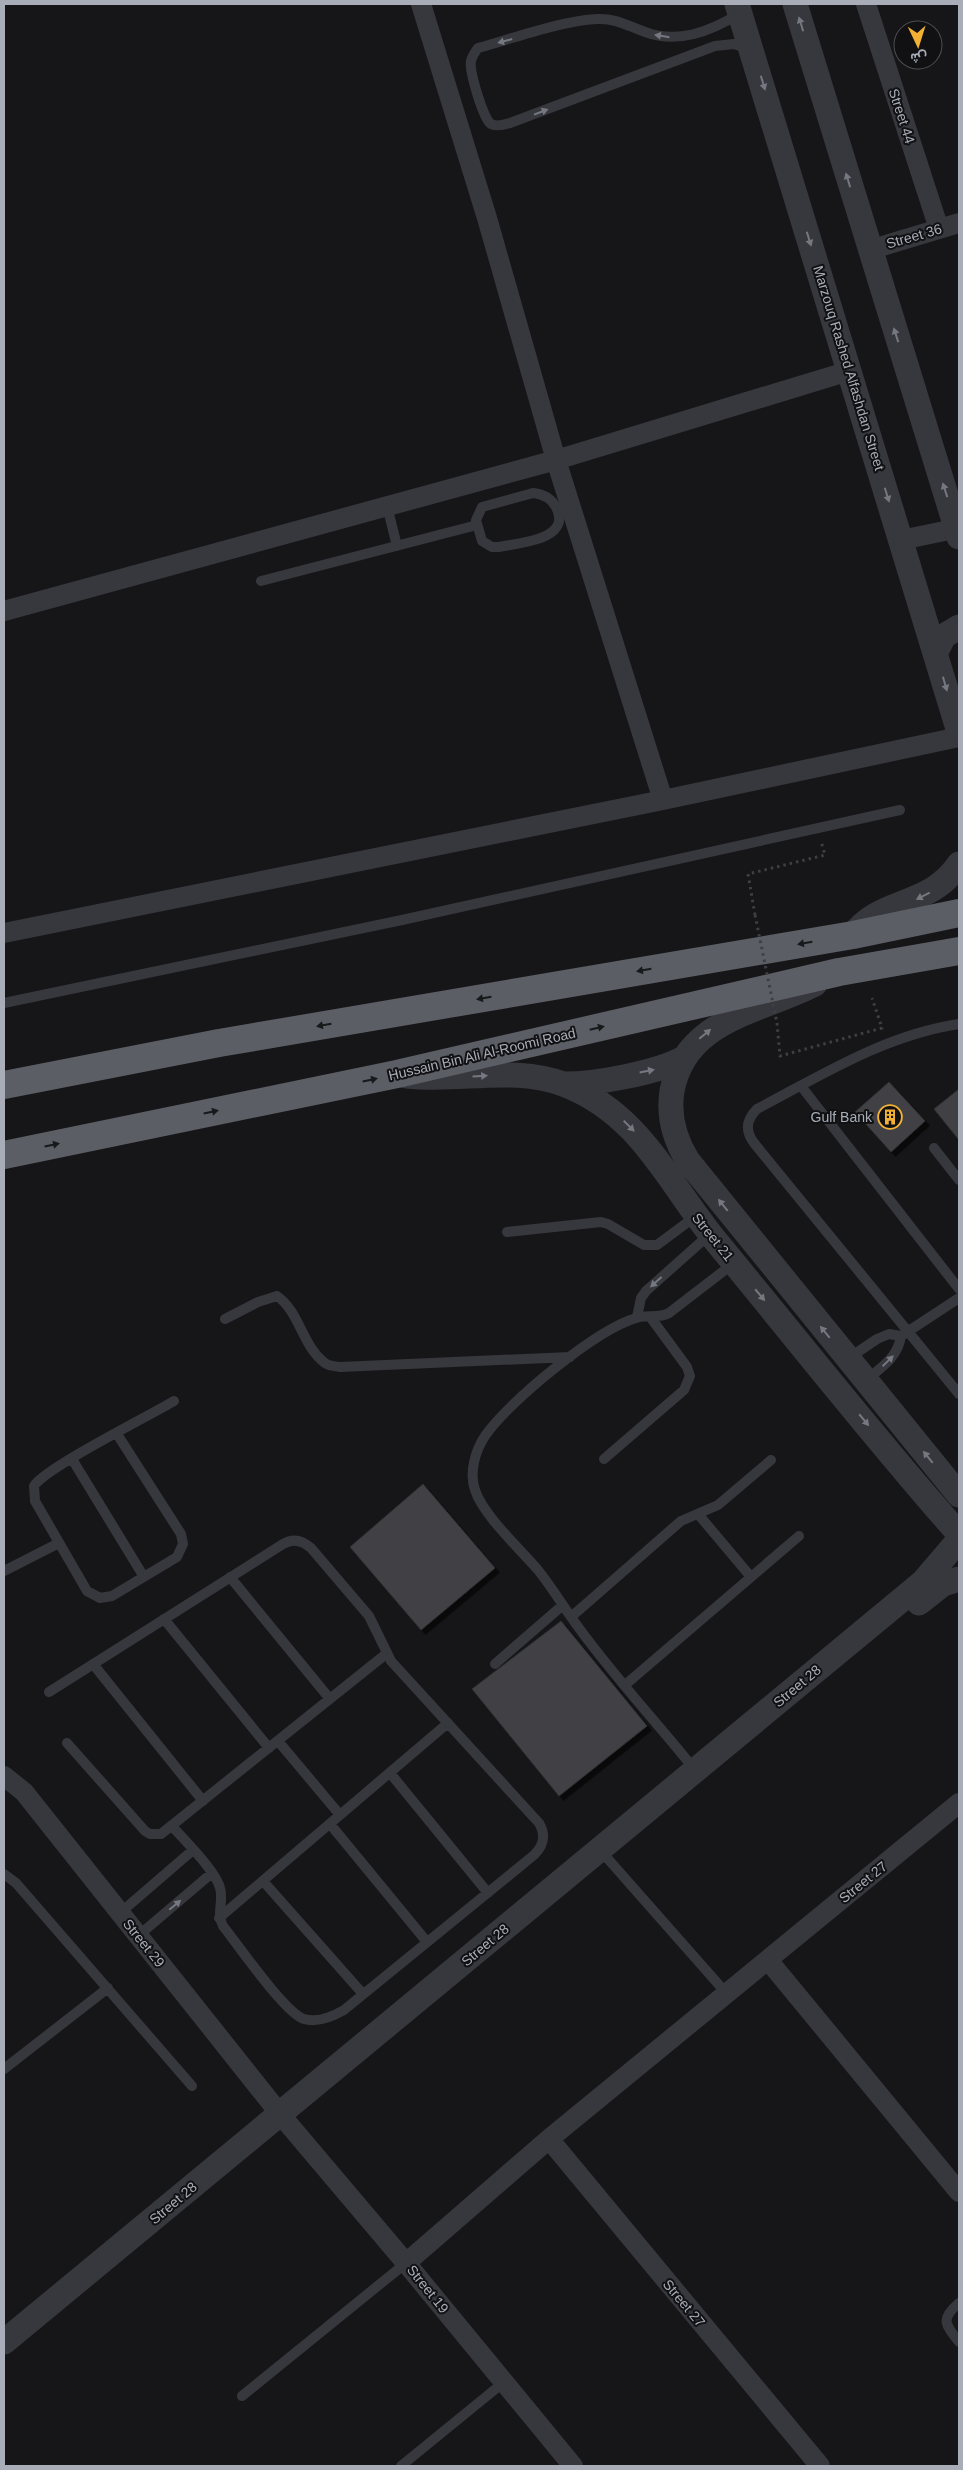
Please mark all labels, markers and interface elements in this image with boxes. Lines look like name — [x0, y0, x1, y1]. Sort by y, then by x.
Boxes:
one-way arrow — [796, 17, 804, 32]
north arrow — [893, 20, 943, 70]
one-way arrow — [654, 31, 670, 39]
one-way arrow — [498, 37, 513, 45]
text: ش — [910, 48, 928, 67]
one-way arrow — [759, 76, 767, 91]
street label: Street 44 — [886, 87, 918, 146]
one-way arrow — [533, 108, 548, 115]
one-way arrow — [843, 172, 851, 187]
street label: Street 36 — [884, 220, 944, 252]
one-way arrow — [806, 232, 814, 247]
street label: Marzouq Rashed Alfashdan Street — [810, 264, 888, 472]
one-way arrow — [891, 328, 899, 343]
one-way arrow — [940, 483, 948, 498]
one-way arrow — [884, 488, 892, 503]
one-way arrow — [942, 676, 950, 691]
one-way arrow — [916, 892, 930, 900]
one-way arrow — [796, 940, 812, 948]
one-way arrow — [636, 967, 652, 975]
one-way arrow — [476, 994, 492, 1002]
one-way arrow — [316, 1021, 332, 1029]
one-way arrow — [589, 1024, 604, 1032]
street label: Hussain Bin Ali Al-Roomi Road — [387, 1025, 577, 1083]
one-way arrow — [699, 1029, 712, 1040]
one-way arrow — [639, 1067, 655, 1075]
one-way arrow — [473, 1071, 489, 1079]
one-way arrow — [362, 1076, 377, 1084]
building icon: Gulf Bank — [877, 1104, 903, 1130]
one-way arrow — [203, 1108, 219, 1116]
place label: Gulf Bank — [811, 1109, 873, 1125]
one-way arrow — [623, 1119, 635, 1131]
one-way arrow — [44, 1141, 59, 1149]
one-way arrow — [718, 1199, 729, 1212]
street label: Street 21 — [689, 1210, 737, 1264]
one-way arrow — [651, 1276, 663, 1288]
one-way arrow — [755, 1289, 766, 1302]
one-way arrow — [820, 1325, 831, 1338]
one-way arrow — [882, 1355, 894, 1367]
one-way arrow — [859, 1414, 870, 1427]
one-way arrow — [923, 1451, 934, 1464]
street label: Street 28 — [770, 1661, 824, 1710]
street label: Street 27 — [836, 1858, 890, 1906]
one-way arrow — [168, 1899, 181, 1910]
street label: Street 29 — [120, 1916, 168, 1970]
street label: Street 28 — [458, 1920, 512, 1969]
street label: Street 28 — [146, 2178, 200, 2227]
street label: Street 19 — [404, 2262, 452, 2316]
street label: Street 27 — [660, 2276, 709, 2330]

